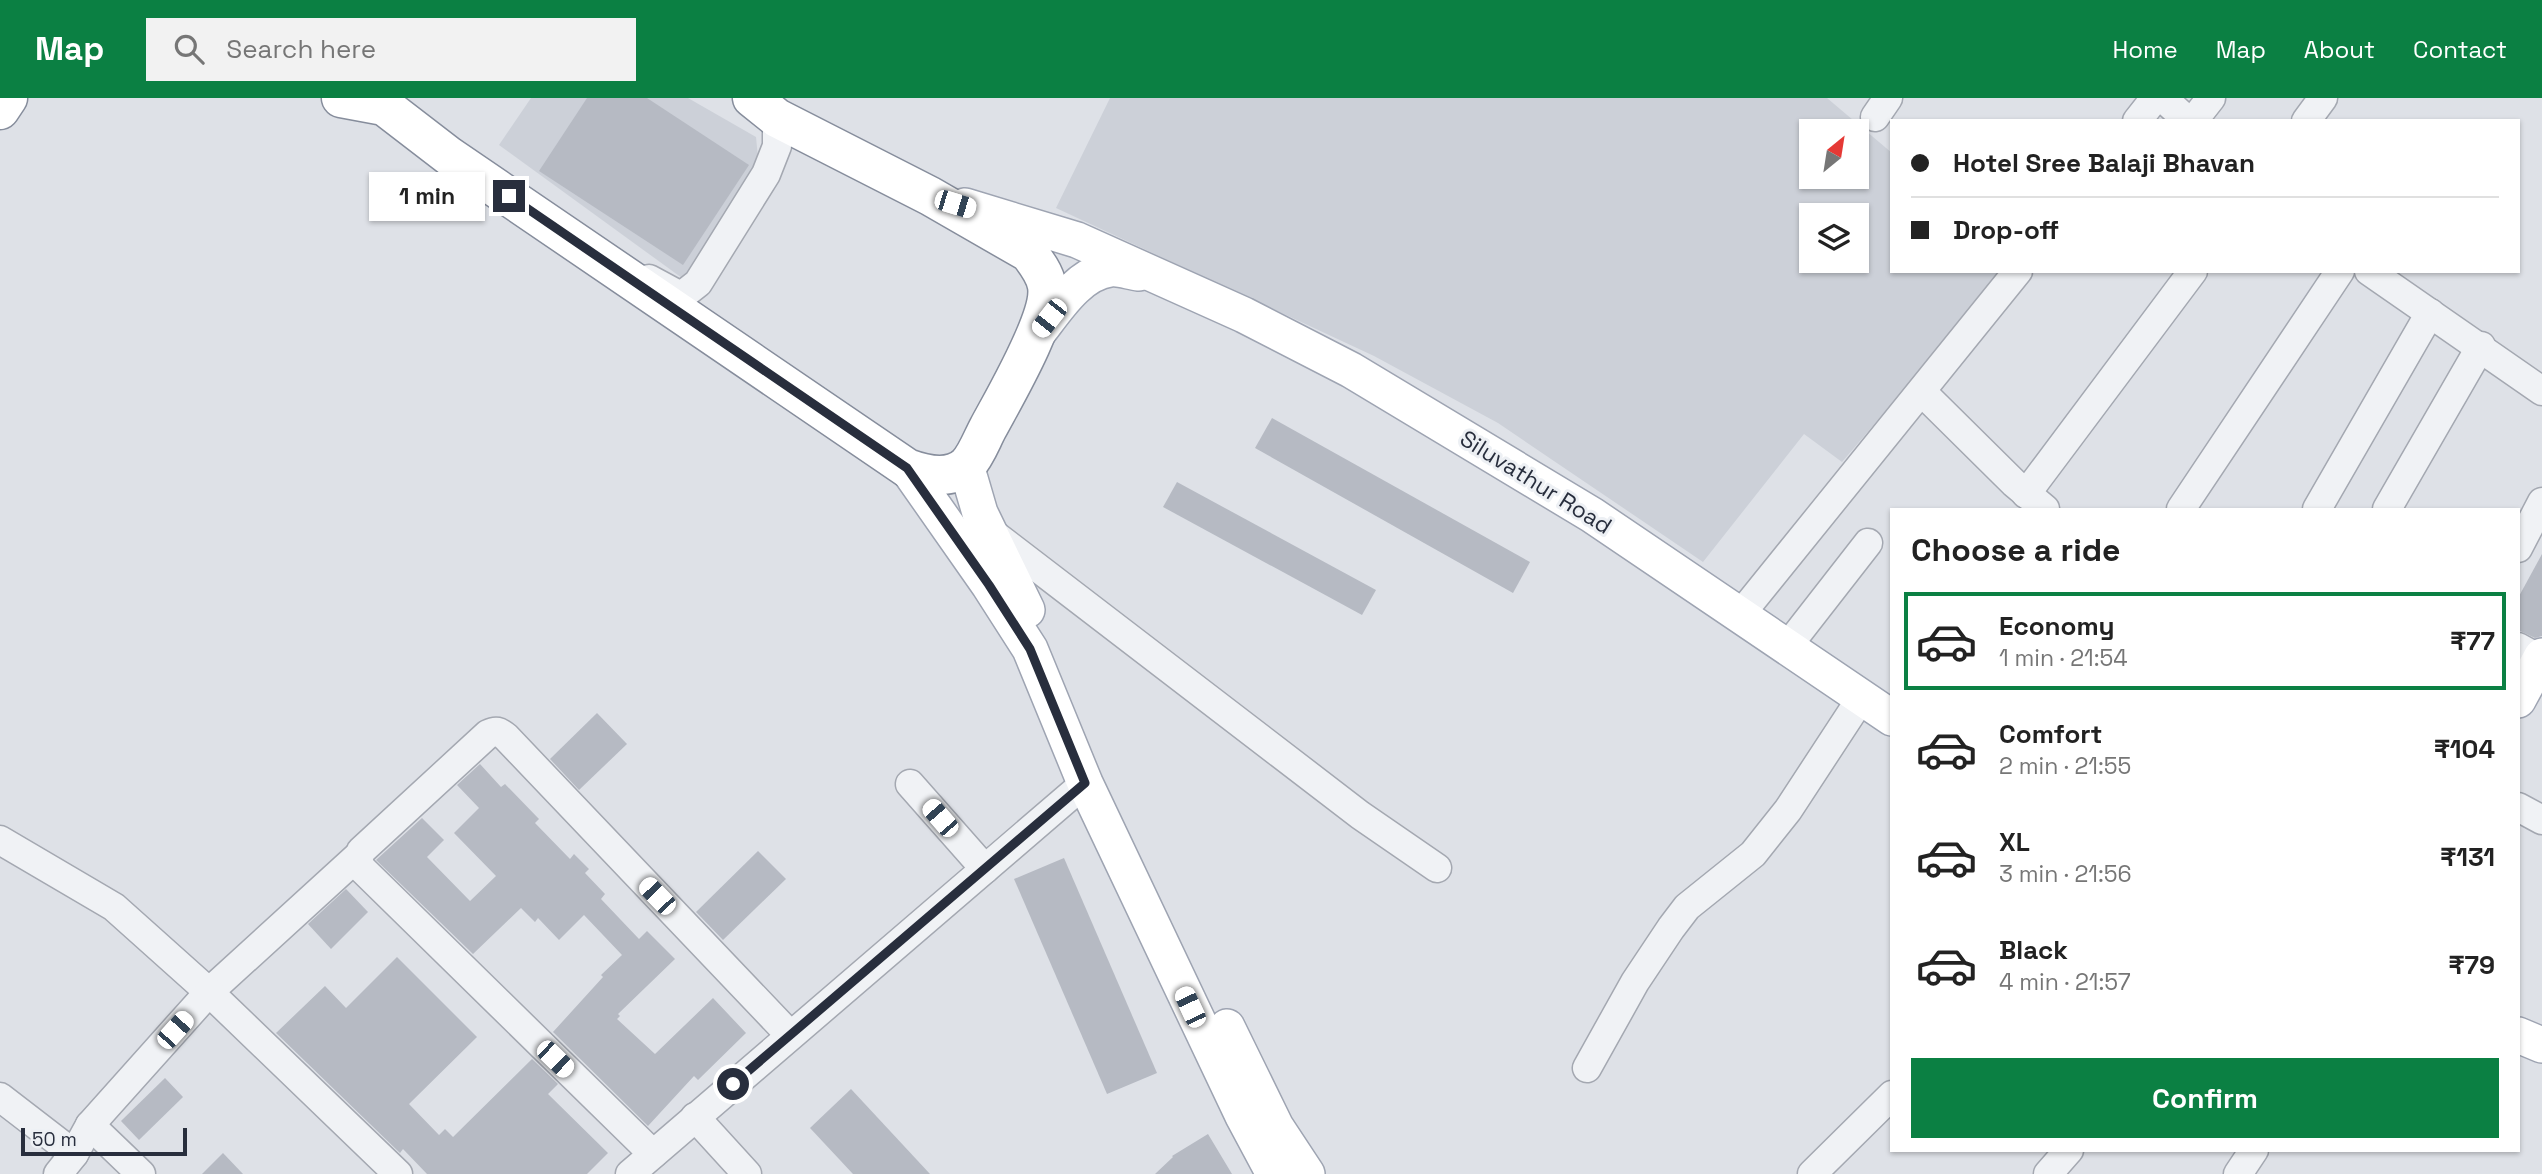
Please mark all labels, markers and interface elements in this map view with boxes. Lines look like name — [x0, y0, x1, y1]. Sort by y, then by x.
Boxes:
search box — [146, 18, 636, 81]
text: Map — [35, 28, 104, 70]
icon: search — [170, 30, 208, 68]
text: Search here — [226, 32, 376, 66]
text: Home — [2112, 34, 2178, 65]
text: Map — [2216, 34, 2266, 65]
text: About — [2304, 34, 2375, 65]
text: Contact — [2413, 34, 2507, 65]
north arrow — [1799, 119, 1869, 189]
map controls — [1799, 119, 1869, 273]
text: Hotel Sree Balaji Bhavan — [1953, 146, 2255, 180]
callout: 1 min — [369, 172, 484, 220]
route end — [493, 180, 525, 212]
text: 1 min — [399, 181, 455, 211]
car — [932, 188, 979, 220]
button: layers — [1799, 203, 1869, 273]
text: Drop-off — [1953, 213, 2059, 247]
car — [1028, 295, 1071, 341]
street label: Siluvathur Road — [1454, 423, 1618, 541]
text: Choose a ride — [1911, 530, 2121, 570]
text: Economy — [1999, 609, 2115, 643]
icon: car — [1915, 610, 1978, 673]
text: ₹77 — [2450, 624, 2495, 658]
text: 1 min · 21:54 — [1999, 643, 2128, 673]
text: Comfort — [1999, 717, 2102, 751]
icon: car — [1915, 718, 1978, 781]
text: ₹104 — [2434, 732, 2495, 766]
text: 2 min · 21:55 — [1999, 751, 2131, 781]
car — [919, 795, 962, 841]
text: XL — [1999, 825, 2030, 859]
icon: car — [1915, 826, 1978, 889]
text: ₹131 — [2440, 840, 2495, 874]
text: 3 min · 21:56 — [1999, 859, 2132, 889]
car — [635, 874, 680, 918]
text: Black — [1999, 933, 2068, 967]
icon: car — [1915, 934, 1978, 997]
text: ₹79 — [2448, 948, 2495, 982]
text: 4 min · 21:57 — [1999, 967, 2131, 997]
car — [1172, 984, 1209, 1030]
car — [154, 1007, 197, 1053]
car — [533, 1037, 578, 1081]
button: Confirm — [1911, 1058, 2499, 1138]
route start — [717, 1068, 749, 1100]
scale bar — [21, 1125, 187, 1157]
text: 50 m — [32, 1127, 77, 1152]

